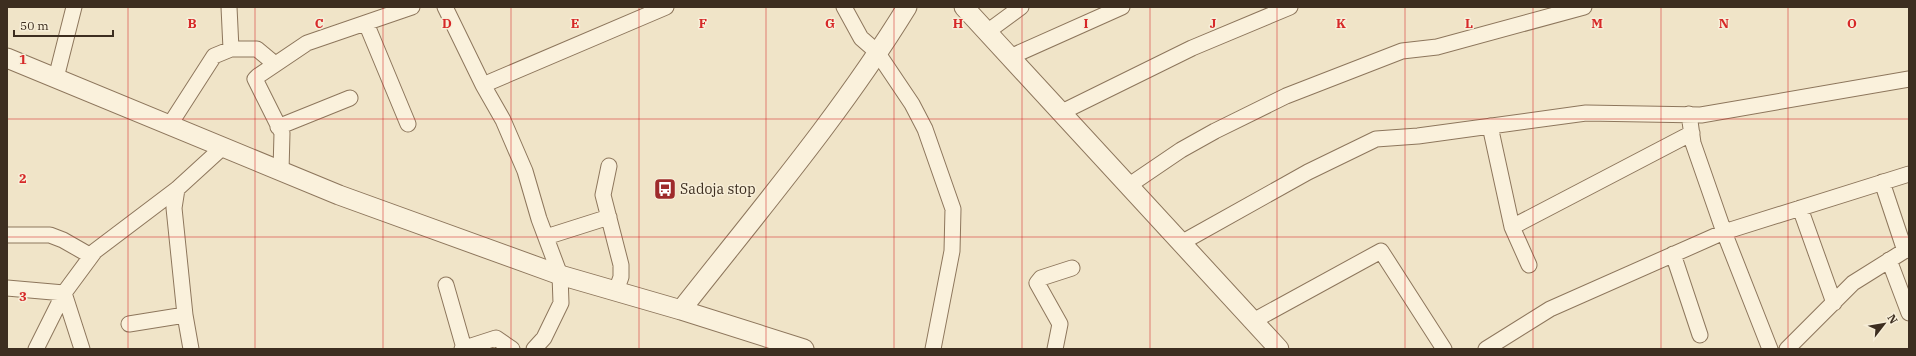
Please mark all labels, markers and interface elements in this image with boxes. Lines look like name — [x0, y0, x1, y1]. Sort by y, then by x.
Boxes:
scale bar — [14, 12, 113, 38]
text: B — [187, 15, 197, 32]
text: C — [315, 15, 324, 32]
text: D — [442, 15, 452, 32]
text: E — [571, 15, 579, 32]
text: F — [699, 15, 707, 32]
text: G — [825, 15, 835, 32]
text: H — [953, 15, 964, 32]
text: I — [1084, 15, 1089, 32]
text: J — [1210, 15, 1217, 32]
text: K — [1336, 15, 1346, 32]
text: L — [1465, 15, 1473, 32]
text: M — [1591, 15, 1603, 32]
text: N — [1719, 15, 1729, 32]
text: O — [1847, 15, 1857, 32]
text: 50 m — [20, 18, 49, 33]
text: 1 — [19, 51, 27, 68]
text: 2 — [19, 170, 27, 187]
bus stop icon: Sadoja stop — [652, 176, 678, 202]
place label: Sadoja stop — [680, 180, 756, 198]
text: 3 — [19, 288, 27, 305]
north arrow — [1864, 304, 1904, 344]
text: N — [1884, 312, 1901, 326]

